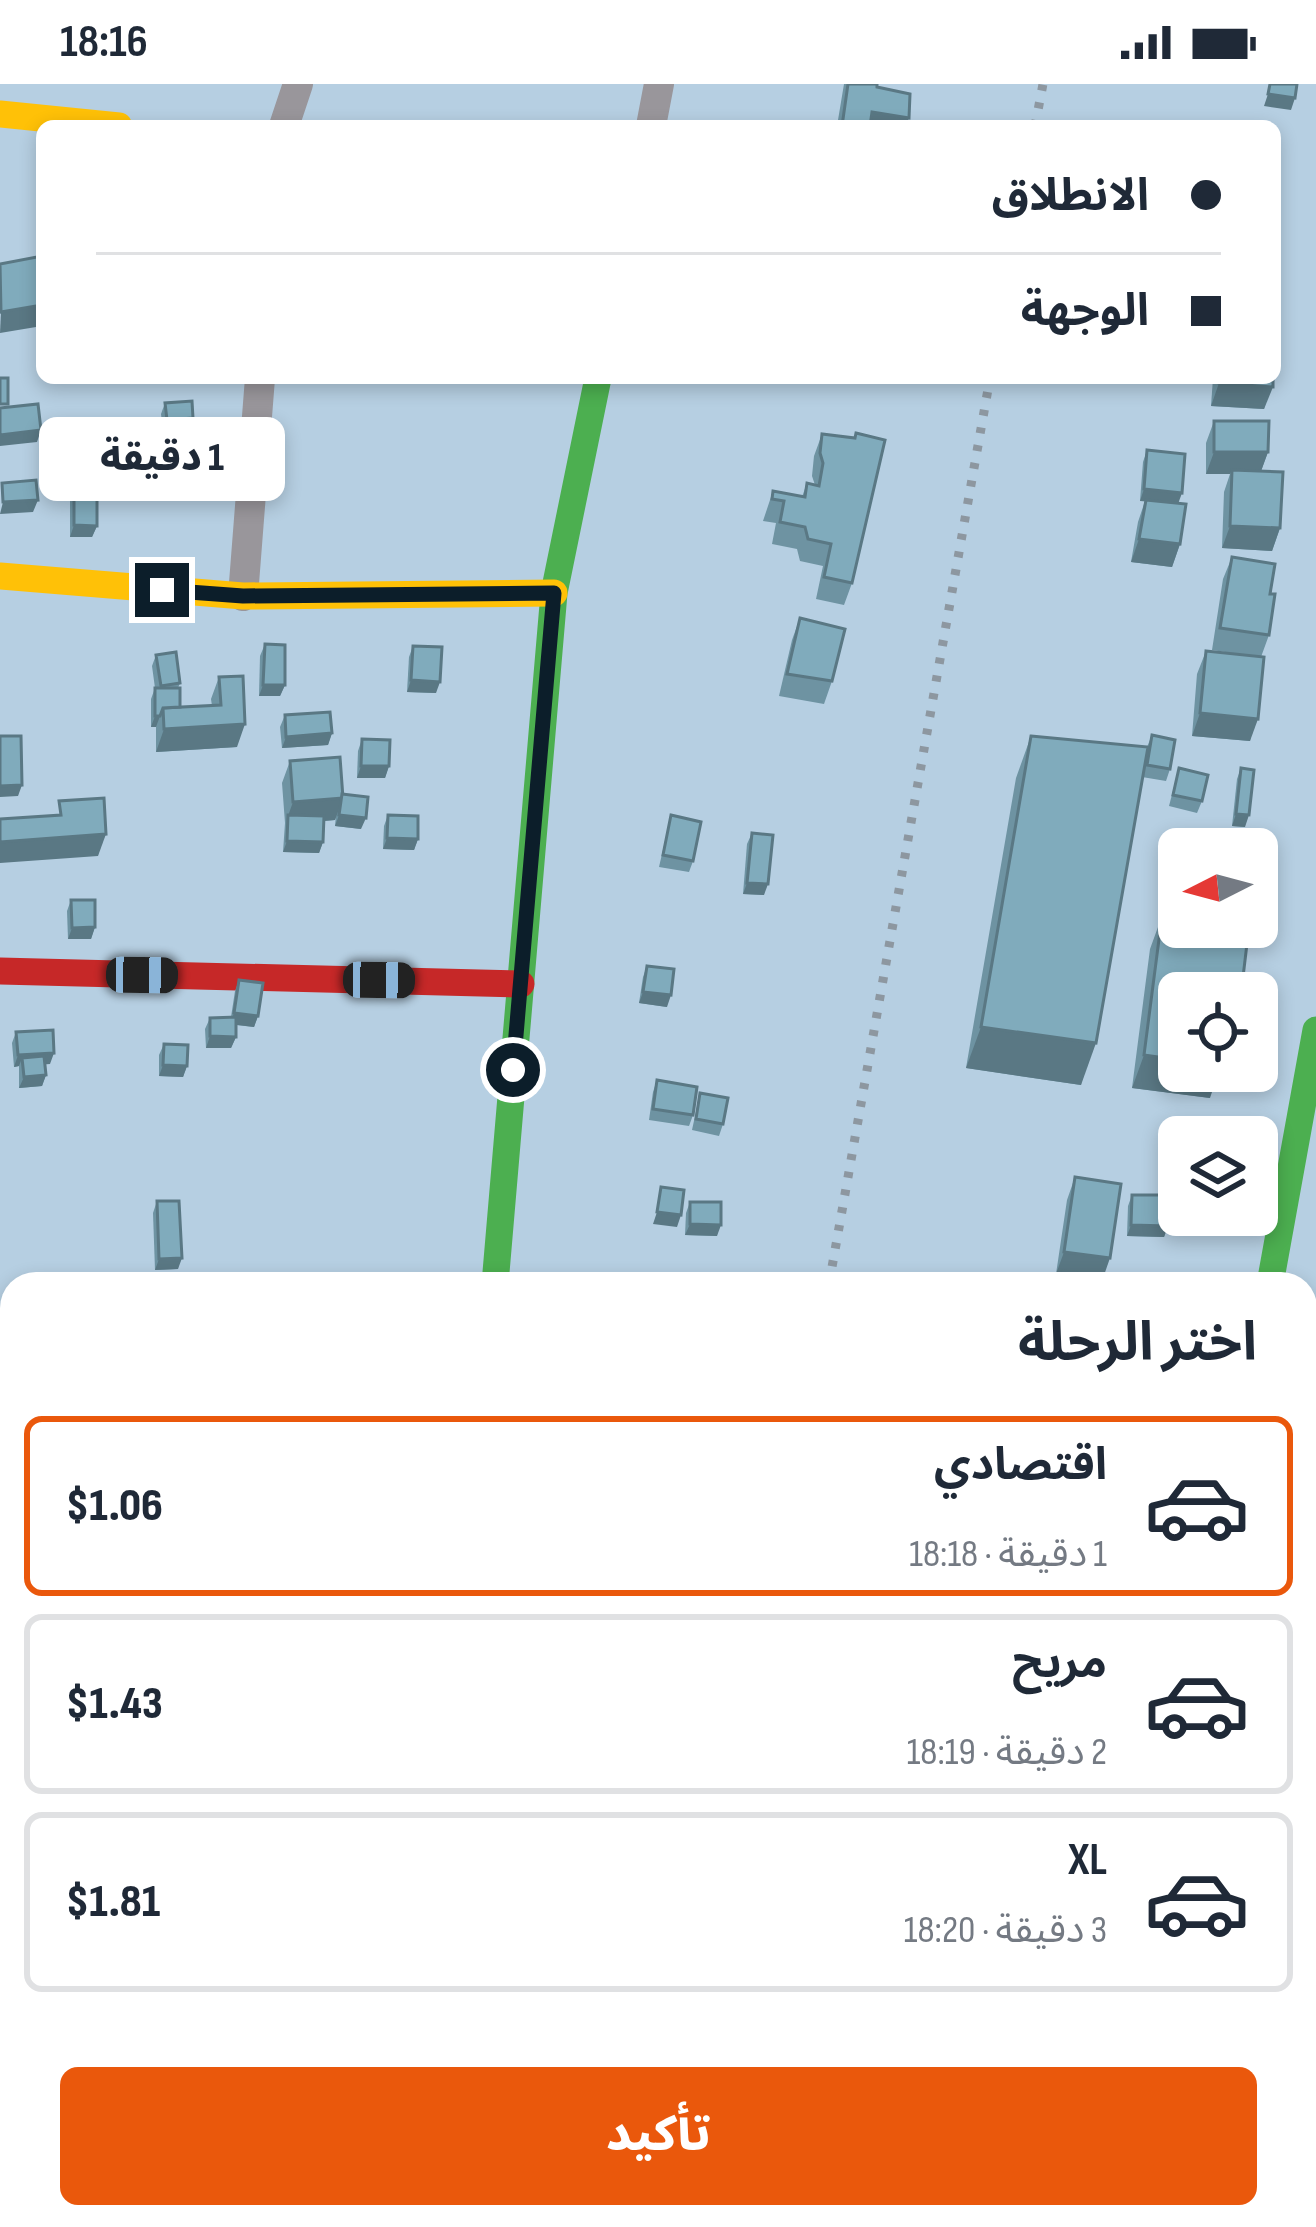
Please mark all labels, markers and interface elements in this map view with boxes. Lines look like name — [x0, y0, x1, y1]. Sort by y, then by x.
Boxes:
text: 18:16 — [60, 15, 148, 70]
text: الانطلاق — [992, 169, 1149, 224]
text: الوجهة — [1021, 284, 1149, 339]
callout: 1 دقيقة — [39, 416, 285, 500]
text: 1 دقيقة — [100, 435, 224, 482]
route end — [135, 563, 189, 617]
north arrow — [1158, 828, 1278, 948]
map controls — [1158, 828, 1278, 1236]
car — [106, 956, 178, 994]
car — [343, 961, 415, 999]
button: locate — [1158, 972, 1278, 1092]
route start — [486, 1043, 540, 1097]
button: layers — [1158, 1116, 1278, 1236]
text: اختر الرحلة — [1018, 1311, 1257, 1376]
text: اقتصادي — [934, 1438, 1107, 1493]
icon: car — [1143, 1452, 1251, 1560]
text: $1.06 — [66, 1479, 163, 1534]
text: 1 دقيقة · 18:18 — [909, 1531, 1107, 1578]
text: مريح — [1012, 1636, 1107, 1691]
icon: car — [1143, 1650, 1251, 1758]
text: $1.43 — [66, 1677, 163, 1732]
text: 2 دقيقة · 18:19 — [907, 1729, 1107, 1776]
text: XL — [1068, 1833, 1107, 1888]
icon: car — [1143, 1848, 1251, 1956]
text: $1.81 — [66, 1875, 160, 1930]
text: 3 دقيقة · 18:20 — [904, 1907, 1107, 1954]
button: تأكيد — [60, 2067, 1257, 2205]

